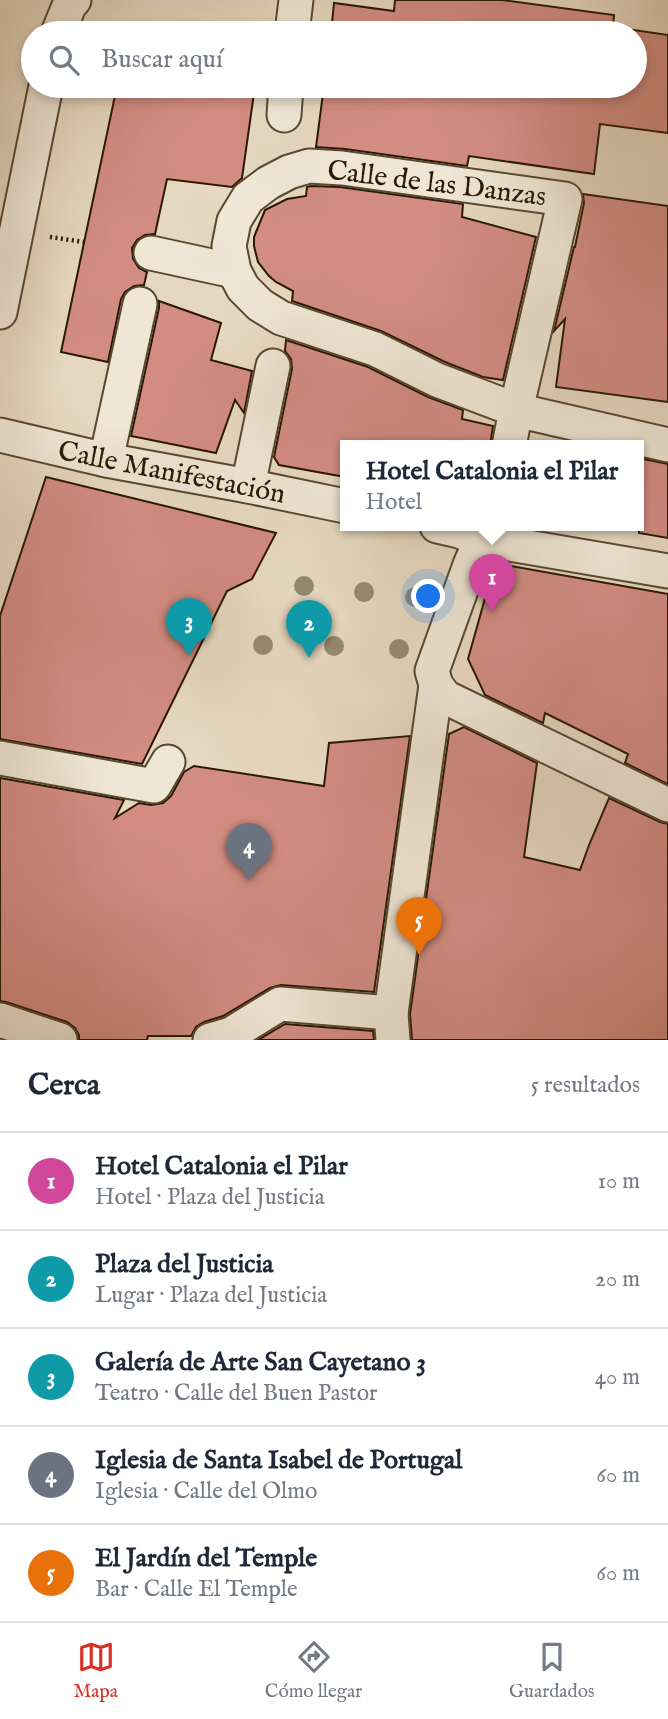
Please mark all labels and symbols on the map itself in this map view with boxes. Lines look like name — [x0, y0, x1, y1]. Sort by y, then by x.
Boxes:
street label: Calle de las Danzas — [325, 154, 548, 215]
street label: Calle Manifestación — [55, 434, 288, 513]
pin: 1 — [469, 554, 515, 612]
your location — [411, 579, 445, 613]
pin: 3 — [166, 598, 212, 656]
pin: 2 — [286, 600, 332, 658]
pin: 4 — [226, 823, 272, 881]
pin: 5 — [396, 897, 442, 955]

